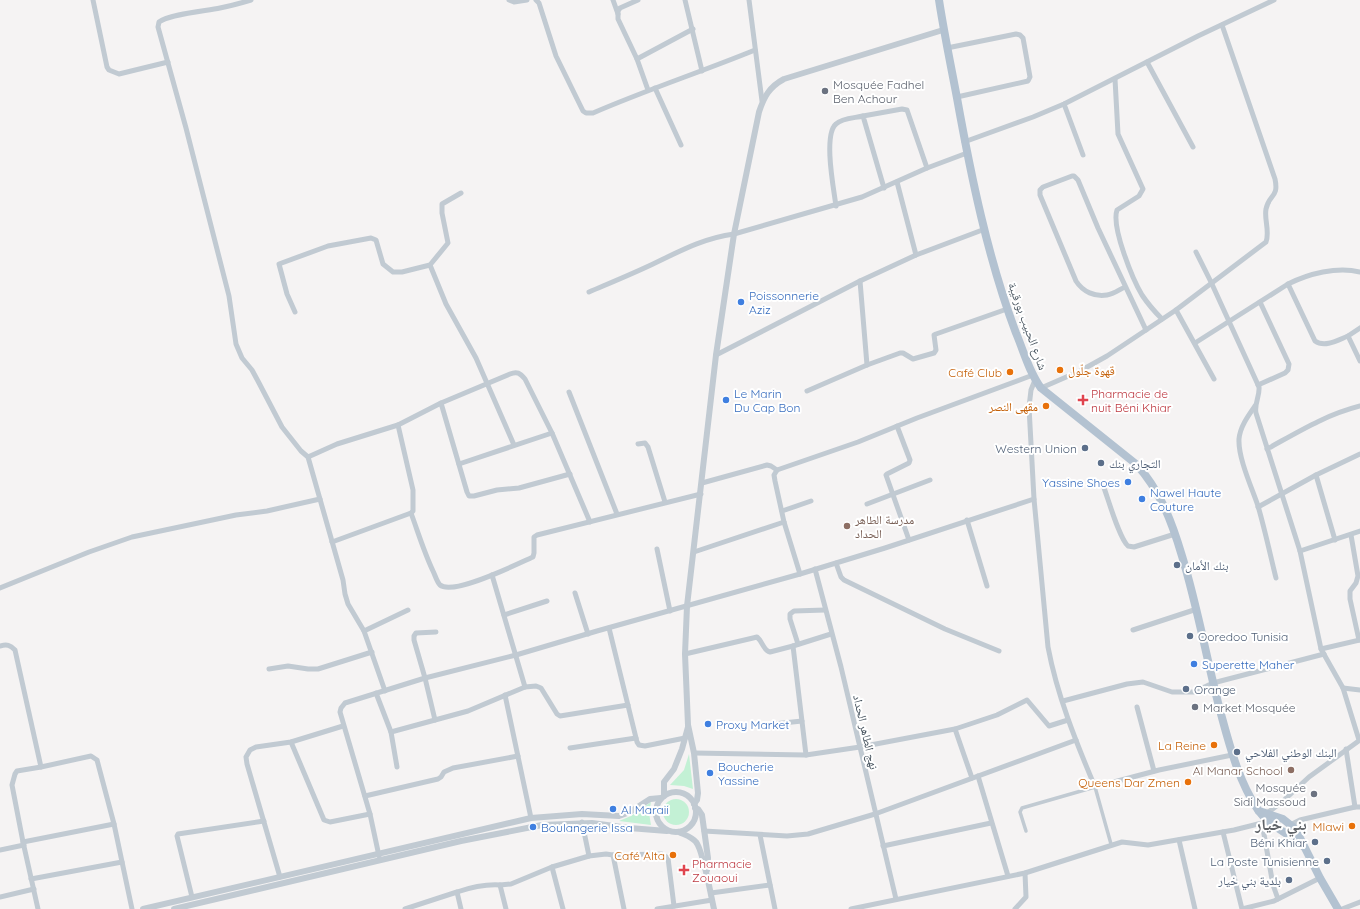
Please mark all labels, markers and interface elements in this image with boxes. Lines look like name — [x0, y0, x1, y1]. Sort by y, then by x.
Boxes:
place label: Mosquée Fadhel Ben Achour — [833, 77, 924, 106]
marker: Mosquée Fadhel Ben Achour — [820, 86, 830, 96]
street label: شارع الحبيب بورقيبة — [1004, 280, 1051, 372]
place label: Poissonnerie Aziz — [749, 288, 819, 317]
marker: Poissonnerie Aziz — [736, 297, 746, 307]
place label: قهوة جلّول — [1068, 363, 1115, 378]
place label: Café Club — [948, 365, 1002, 380]
marker: قهوة جلّول — [1055, 365, 1065, 375]
marker: Café Club — [1005, 367, 1015, 377]
place label: Le Marin Du Cap Bon — [734, 386, 800, 415]
place label: Pharmacie de nuit Béni Khiar — [1091, 386, 1172, 415]
marker: Le Marin Du Cap Bon — [721, 395, 731, 405]
marker: Pharmacie de nuit Béni Khiar — [1078, 395, 1088, 405]
place label: مقهى النصر — [988, 399, 1038, 414]
marker: مقهى النصر — [1041, 401, 1051, 411]
place label: Western Union — [995, 441, 1077, 456]
marker: Western Union — [1080, 443, 1090, 453]
place label: التجاري بنك — [1109, 456, 1161, 474]
marker: التجاري بنك — [1096, 458, 1106, 468]
place label: Yassine Shoes — [1042, 475, 1120, 490]
marker: Yassine Shoes — [1123, 477, 1133, 487]
place label: Nawel Haute Couture — [1150, 485, 1221, 514]
marker: Nawel Haute Couture — [1137, 494, 1147, 504]
place label: مدرسة الطاهر الحداد — [854, 512, 914, 541]
marker: مدرسة الطاهر الحداد — [842, 521, 852, 531]
place label: بنك الأمان — [1185, 558, 1229, 573]
marker: بنك الأمان — [1172, 560, 1182, 570]
place label: Ooredoo Tunisia — [1198, 629, 1288, 644]
marker: Ooredoo Tunisia — [1185, 631, 1195, 641]
place label: Superette Maher — [1202, 657, 1295, 672]
marker: Superette Maher — [1189, 659, 1199, 669]
place label: Orange — [1194, 682, 1236, 697]
marker: Orange — [1181, 684, 1191, 694]
street label: نهج الطاهر الحداد — [850, 693, 882, 771]
place label: Market Mosquée — [1203, 700, 1296, 715]
marker: Market Mosquée — [1190, 702, 1200, 712]
place label: Proxy Market — [716, 717, 789, 732]
marker: Proxy Market — [703, 719, 713, 729]
place label: La Reine — [1158, 738, 1206, 753]
marker: La Reine — [1209, 740, 1219, 750]
place label: البنك الوطني الفلاحي — [1245, 745, 1337, 763]
marker: البنك الوطني الفلاحي — [1232, 747, 1242, 757]
place label: Boucherie Yassine — [718, 759, 774, 788]
place label: Al Manar School — [1193, 763, 1283, 778]
marker: Al Manar School — [1286, 765, 1296, 775]
marker: Boucherie Yassine — [705, 768, 715, 778]
place label: Queens Dar Zmen — [1078, 775, 1180, 790]
marker: Queens Dar Zmen — [1183, 777, 1193, 787]
place label: Mosquée Sidi Massoud — [1234, 780, 1306, 809]
marker: Mosquée Sidi Massoud — [1309, 789, 1319, 799]
place label: Al Maraii — [621, 802, 669, 817]
marker: Al Maraii — [608, 804, 618, 814]
district label: بني خيار — [1254, 814, 1307, 837]
place label: Mlawi — [1313, 819, 1344, 834]
place label: Boulangerie Issa — [541, 820, 633, 835]
marker: Mlawi — [1347, 821, 1357, 831]
marker: Boulangerie Issa — [528, 822, 538, 832]
place label: Béni Khiar — [1250, 835, 1307, 850]
marker: Béni Khiar — [1310, 837, 1320, 847]
place label: Café Alta — [614, 848, 665, 863]
marker: Café Alta — [668, 850, 678, 860]
place label: La Poste Tunisienne — [1210, 854, 1319, 869]
place label: Pharmacie Zouaoui — [692, 856, 752, 885]
marker: La Poste Tunisienne — [1322, 856, 1332, 866]
marker: Pharmacie Zouaoui — [679, 865, 689, 875]
place label: بلدية بني خيار — [1217, 873, 1281, 891]
marker: بلدية بني خيار — [1284, 875, 1294, 885]

